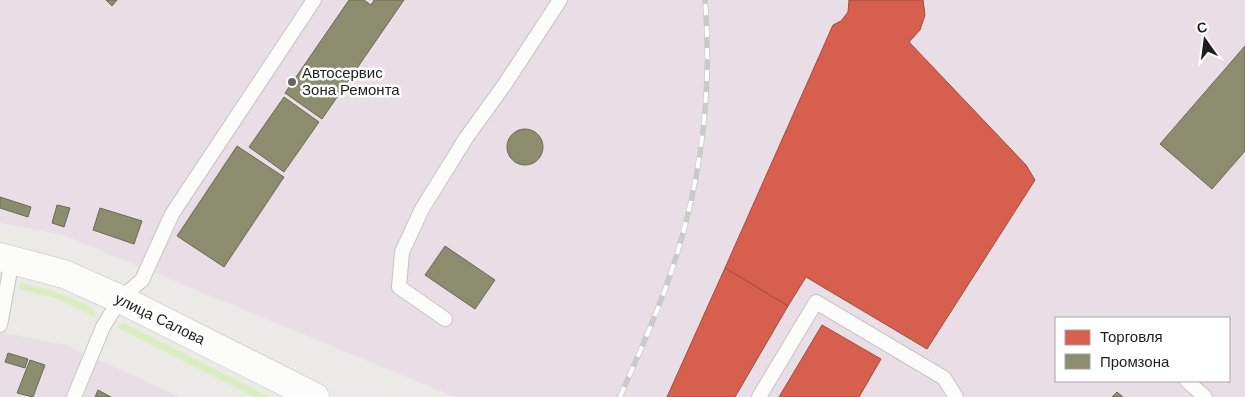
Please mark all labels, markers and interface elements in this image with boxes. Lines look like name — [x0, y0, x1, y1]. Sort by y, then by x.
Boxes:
north arrow — [1180, 15, 1230, 65]
text: С — [1195, 17, 1209, 37]
place label: Автосервис Зона Ремонта — [302, 63, 400, 100]
marker: Автосервис Зона Ремонта — [286, 76, 298, 88]
street label: улица Салова — [112, 289, 209, 350]
legend — [1055, 317, 1230, 382]
text: Торговля — [1100, 327, 1163, 347]
text: Промзона — [1100, 352, 1170, 372]

